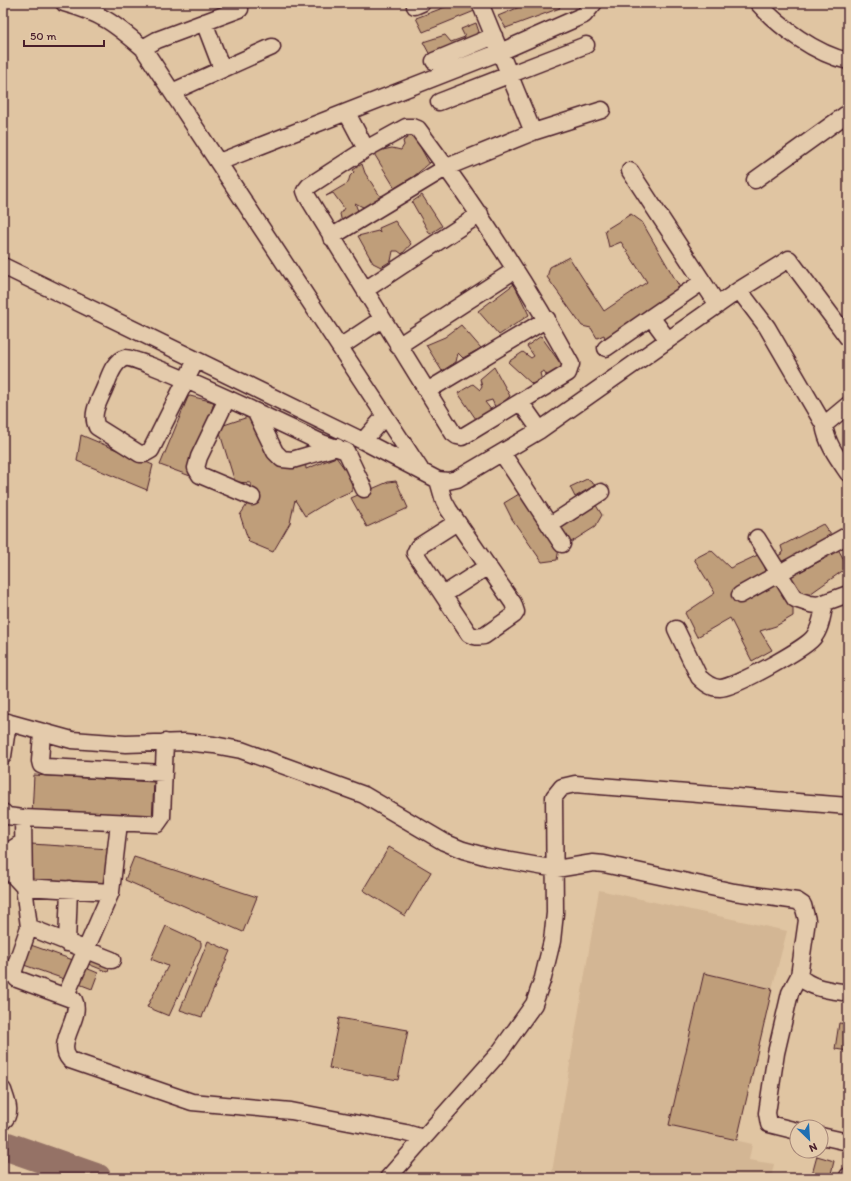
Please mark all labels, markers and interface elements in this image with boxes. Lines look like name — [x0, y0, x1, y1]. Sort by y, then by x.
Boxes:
scale bar — [24, 22, 104, 48]
text: 50 m — [30, 29, 56, 43]
north arrow — [789, 1119, 829, 1159]
text: N — [807, 1140, 819, 1155]

